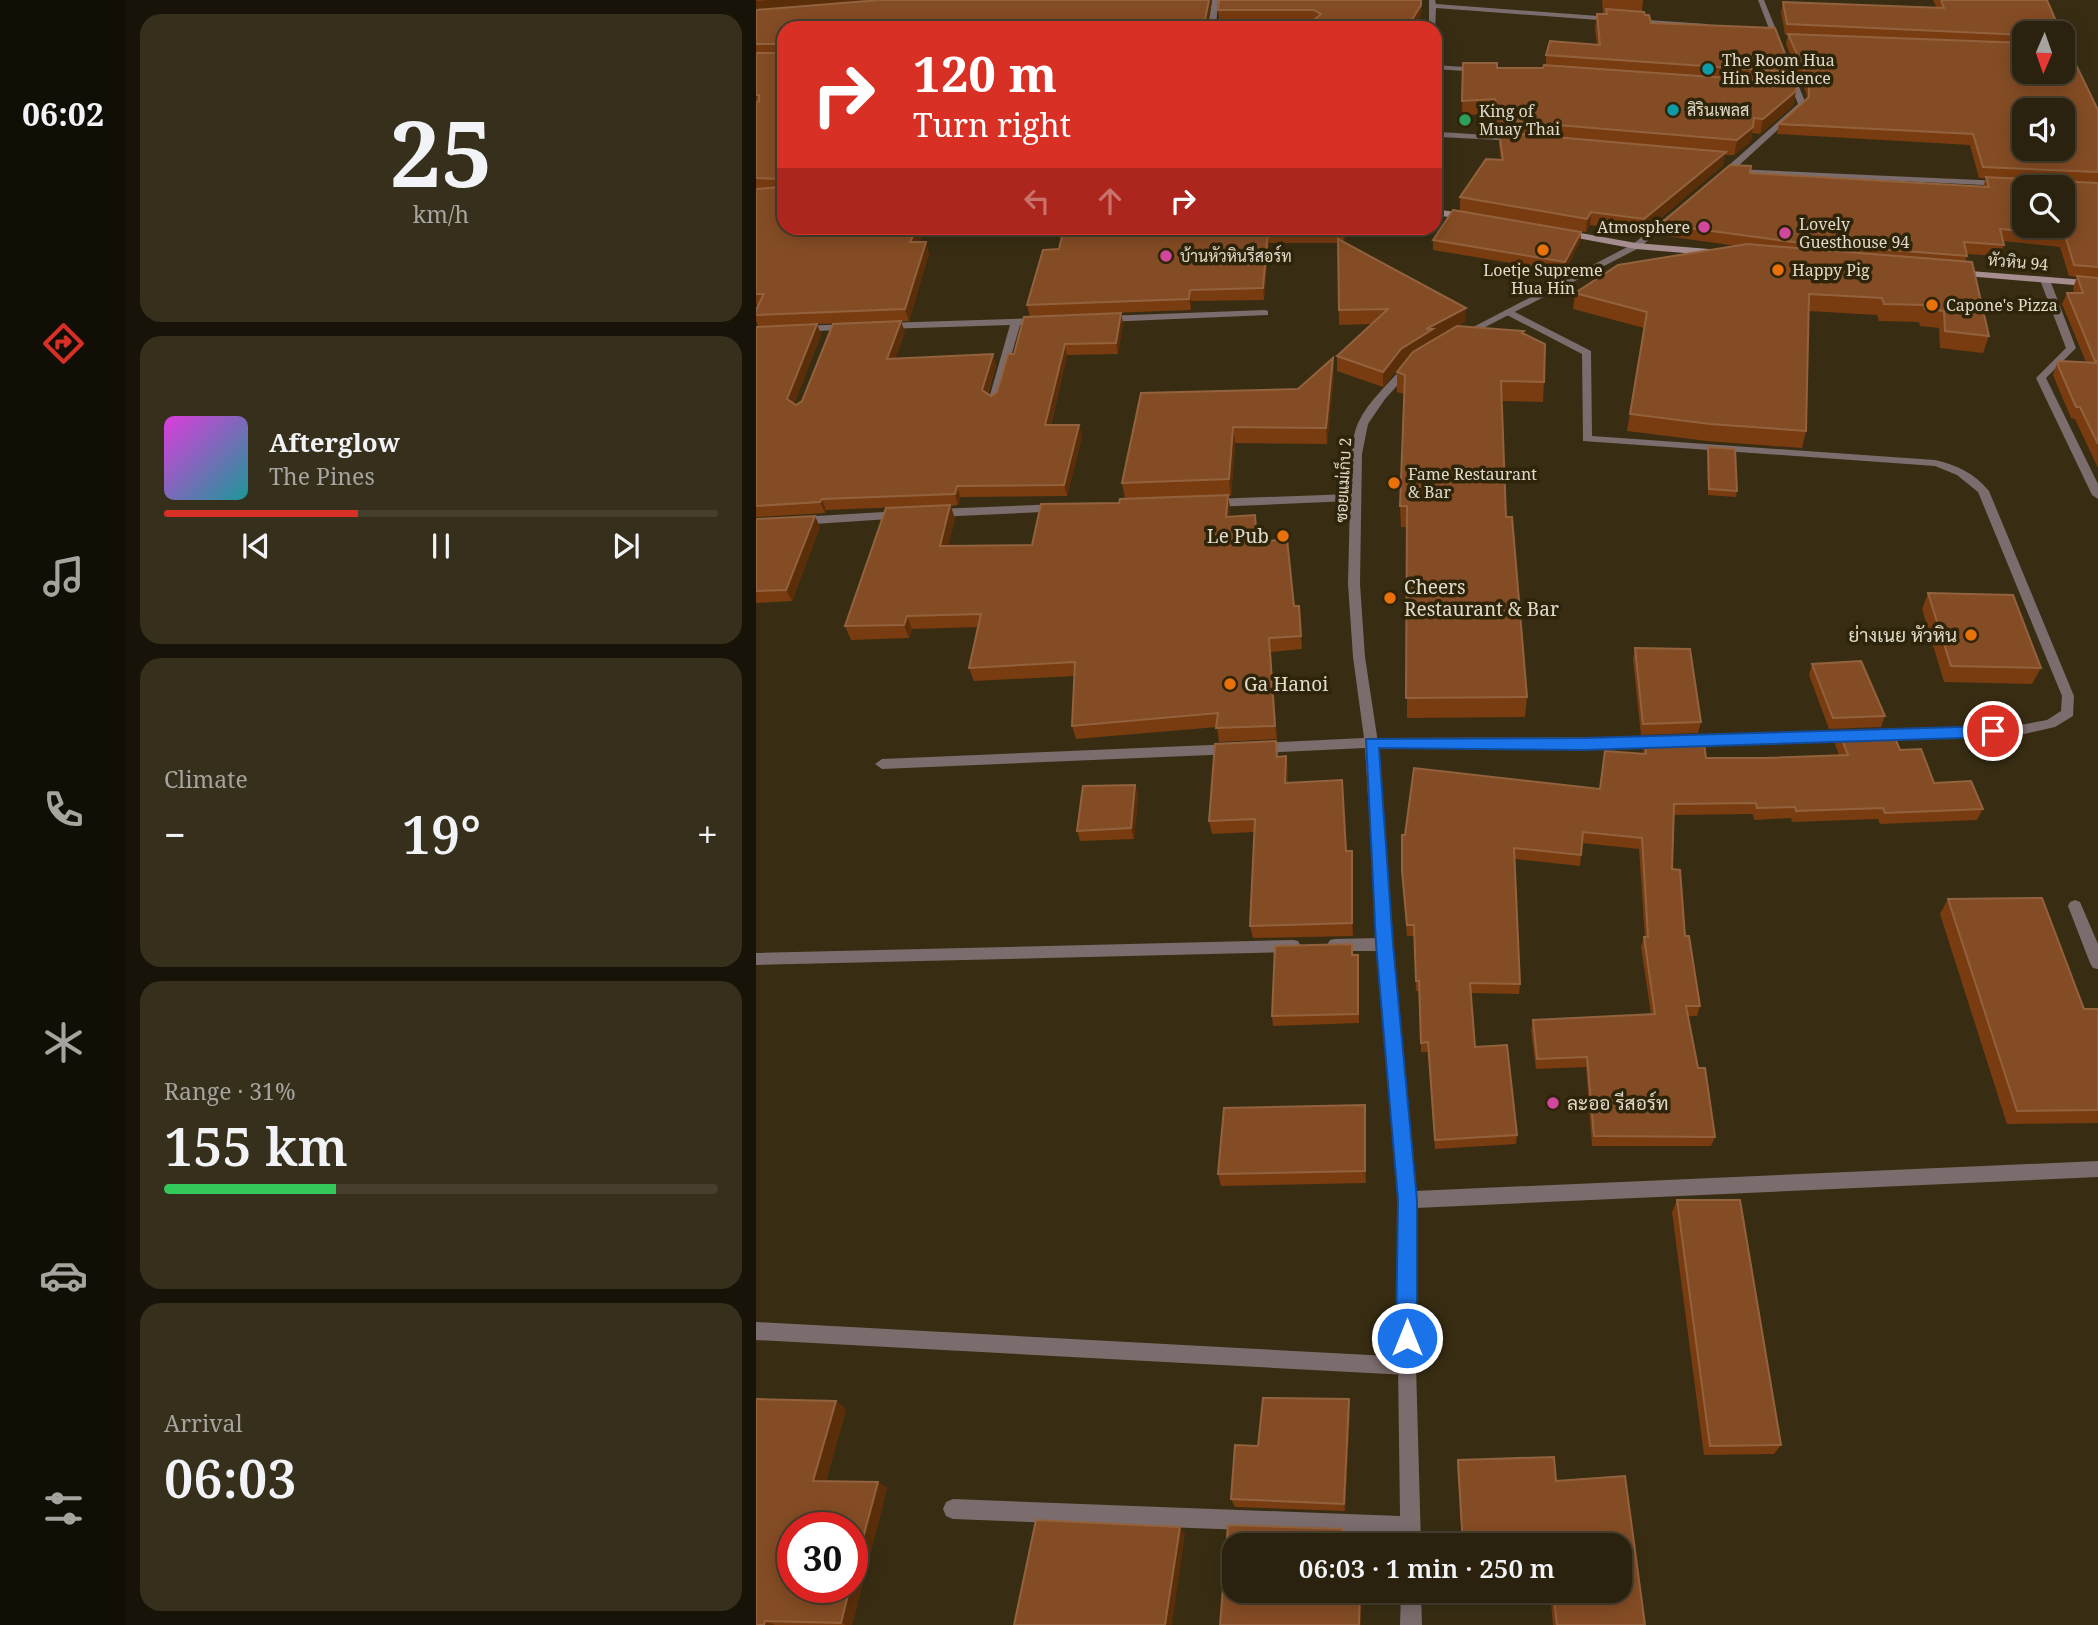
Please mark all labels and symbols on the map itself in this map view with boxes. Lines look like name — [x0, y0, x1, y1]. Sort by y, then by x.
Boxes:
north arrow — [2012, 21, 2076, 84]
place label: The Room Hua Hin Residence — [1722, 49, 1835, 89]
marker: The Room Hua Hin Residence — [1700, 61, 1716, 77]
place label: สิรินเพลส — [1687, 99, 1749, 121]
place label: King of Muay Thai — [1479, 100, 1560, 140]
marker: สิรินเพลส — [1665, 102, 1681, 118]
marker: King of Muay Thai — [1457, 112, 1473, 128]
place label: Lovely Guesthouse 94 — [1799, 213, 1909, 253]
place label: Atmosphere — [1597, 216, 1690, 238]
marker: Atmosphere — [1696, 219, 1712, 235]
marker: Lovely Guesthouse 94 — [1777, 225, 1793, 241]
marker: Loetje Supreme Hua Hin — [1535, 242, 1551, 258]
place label: บ้านหัวหินรีสอร์ท — [1180, 244, 1292, 267]
marker: บ้านหัวหินรีสอร์ท — [1158, 248, 1174, 264]
street label: หัวหิน 94 — [1987, 248, 2049, 276]
place label: Loetje Supreme Hua Hin — [1483, 259, 1603, 299]
place label: Happy Pig — [1792, 259, 1870, 281]
marker: Happy Pig — [1770, 262, 1786, 278]
place label: Capone's Pizza — [1946, 294, 2058, 316]
marker: Capone's Pizza — [1924, 297, 1940, 313]
street label: ซอยแม่เก็บ 2 — [1328, 437, 1356, 523]
place label: Fame Restaurant & Bar — [1408, 463, 1537, 503]
marker: Fame Restaurant & Bar — [1386, 475, 1402, 491]
place label: Le Pub — [1207, 523, 1269, 549]
marker: Le Pub — [1275, 528, 1291, 544]
place label: Cheers Restaurant & Bar — [1404, 574, 1559, 622]
marker: Cheers Restaurant & Bar — [1382, 590, 1398, 606]
place label: ย่างเนย หัวหิน — [1848, 622, 1957, 648]
marker: ย่างเนย หัวหิน — [1963, 627, 1979, 643]
place label: Ga Hanoi — [1244, 671, 1328, 697]
marker: Ga Hanoi — [1222, 676, 1238, 692]
pin — [1963, 701, 2023, 761]
place label: ละออ รีสอร์ท — [1567, 1090, 1668, 1116]
marker: ละออ รีสอร์ท — [1545, 1095, 1561, 1111]
position arrow — [1370, 1301, 1444, 1375]
speed limit sign: 30 — [777, 1512, 868, 1603]

